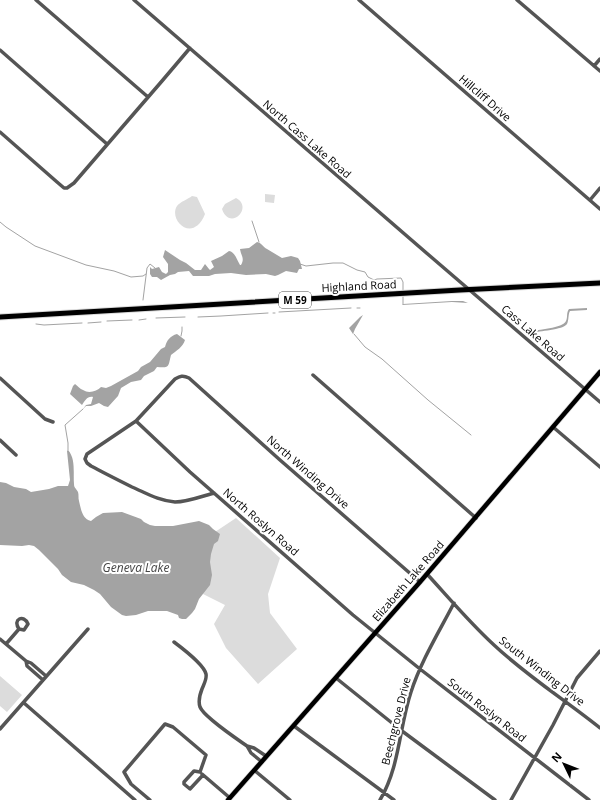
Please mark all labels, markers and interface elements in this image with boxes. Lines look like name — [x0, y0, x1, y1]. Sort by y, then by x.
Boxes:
street label: Hillcliff Drive — [456, 71, 515, 124]
street label: North Cass Lake Road — [260, 96, 355, 181]
street label: Highland Road — [321, 276, 397, 295]
road number: M 59 — [279, 292, 311, 308]
street label: Cass Lake Road — [498, 301, 568, 364]
street label: North Winding Drive — [264, 432, 353, 512]
street label: North Roslyn Road — [220, 485, 302, 559]
street label: Elizabeth Lake Road — [368, 537, 447, 624]
water label: Geneva Lake — [103, 559, 169, 576]
street label: South Winding Drive — [496, 632, 588, 709]
street label: South Roslyn Road — [445, 674, 530, 745]
street label: Beechgrove Drive — [377, 675, 414, 766]
north arrow — [544, 744, 584, 784]
text: N — [548, 748, 565, 765]

